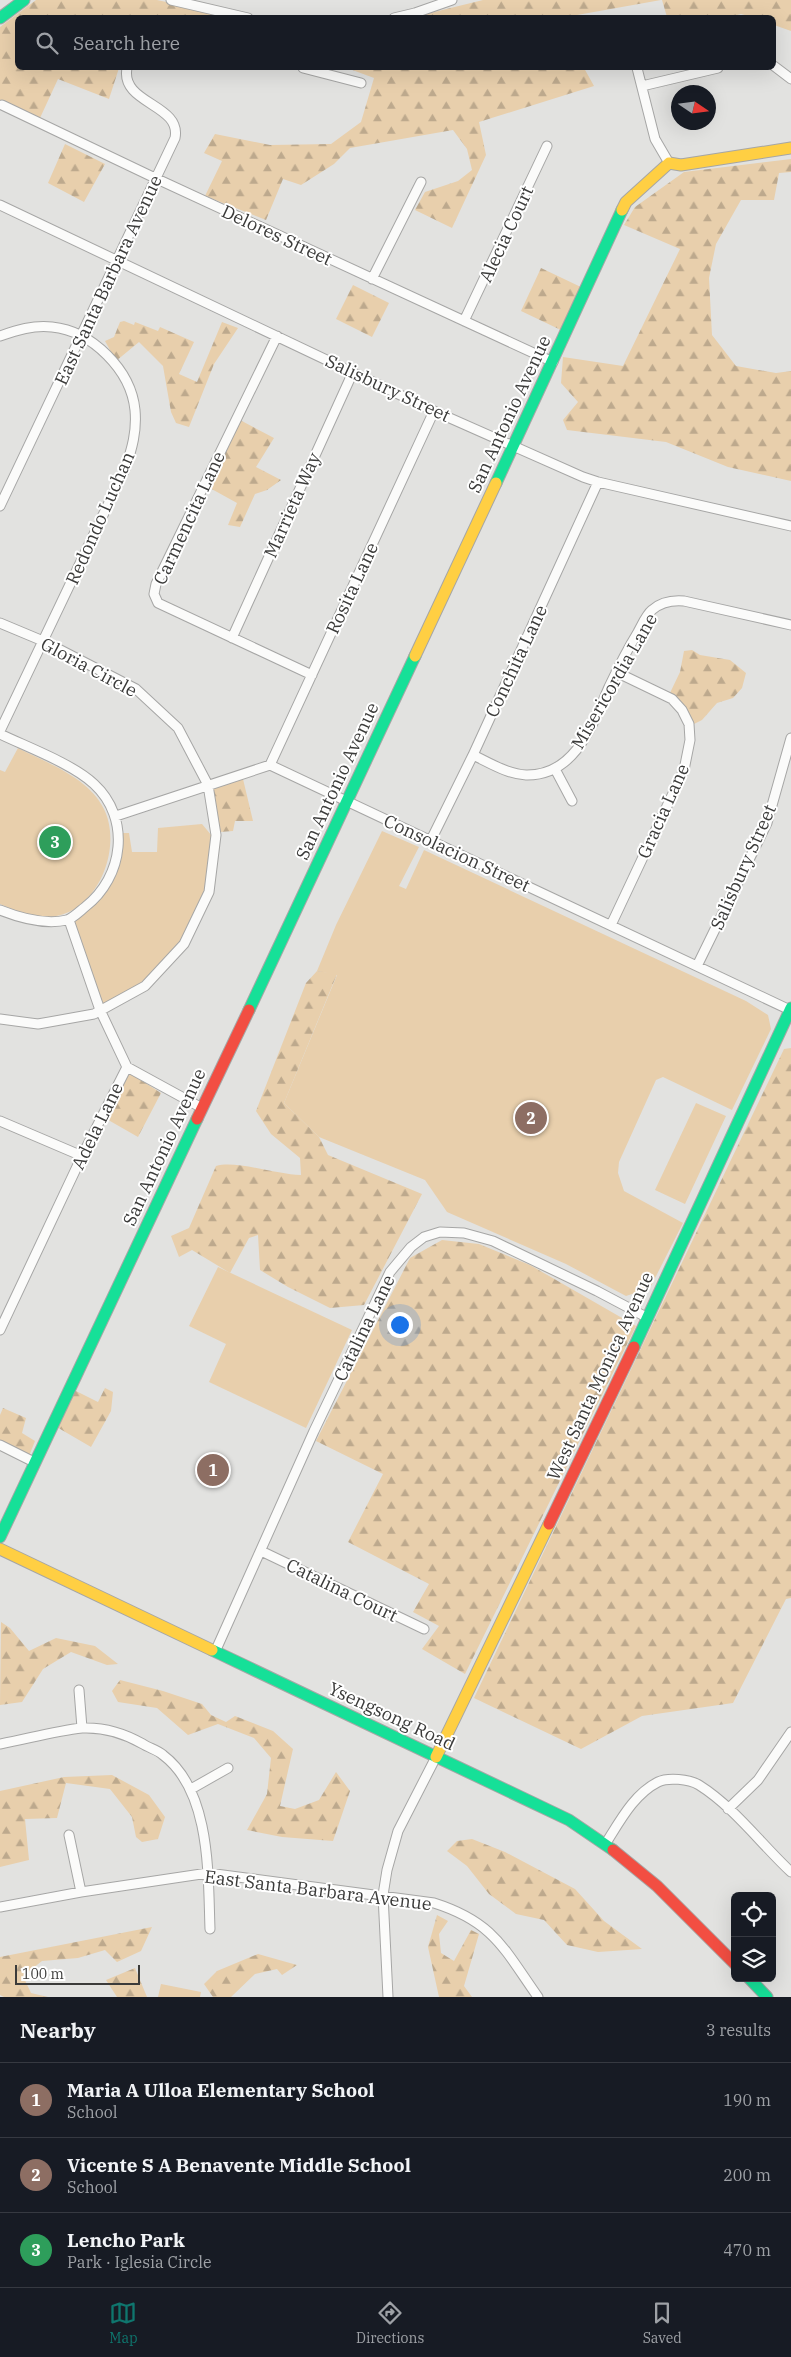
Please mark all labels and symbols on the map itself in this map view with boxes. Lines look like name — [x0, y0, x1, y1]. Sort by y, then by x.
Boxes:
north arrow — [671, 85, 716, 130]
street label: East Santa Barbara Avenue — [49, 171, 167, 389]
street label: Alecia Court — [474, 182, 538, 286]
street label: Delores Street — [218, 199, 336, 271]
street label: San Antonio Avenue — [462, 332, 556, 496]
street label: Salisbury Street — [322, 349, 454, 427]
street label: Redondo Luchan — [60, 448, 140, 588]
street label: Carmencita Lane — [148, 448, 230, 588]
street label: Marrieta Way — [259, 448, 326, 561]
street label: Rosita Lane — [321, 539, 383, 637]
street label: Conchita Lane — [480, 601, 552, 721]
street label: Misericordia Lane — [566, 609, 662, 753]
street label: Gloria Circle — [37, 632, 141, 702]
street label: San Antonio Avenue — [290, 699, 384, 863]
street label: Gracia Lane — [632, 760, 694, 862]
street label: Salisbury Street — [705, 801, 781, 933]
street label: Consolacion Street — [380, 809, 534, 897]
pin: 3 — [39, 823, 71, 861]
street label: San Antonio Avenue — [117, 1065, 211, 1229]
street label: Adela Lane — [66, 1079, 128, 1173]
pin: 2 — [515, 1099, 547, 1137]
street label: West Santa Monica Avenue — [542, 1268, 658, 1484]
street label: Catalina Lane — [328, 1271, 400, 1385]
your location — [387, 1312, 413, 1338]
pin: 1 — [197, 1451, 229, 1489]
street label: Catalina Court — [282, 1553, 402, 1627]
street label: Ysengsong Road — [325, 1677, 459, 1755]
street label: East Santa Barbara Avenue — [203, 1865, 433, 1915]
scale bar — [15, 1962, 140, 1985]

